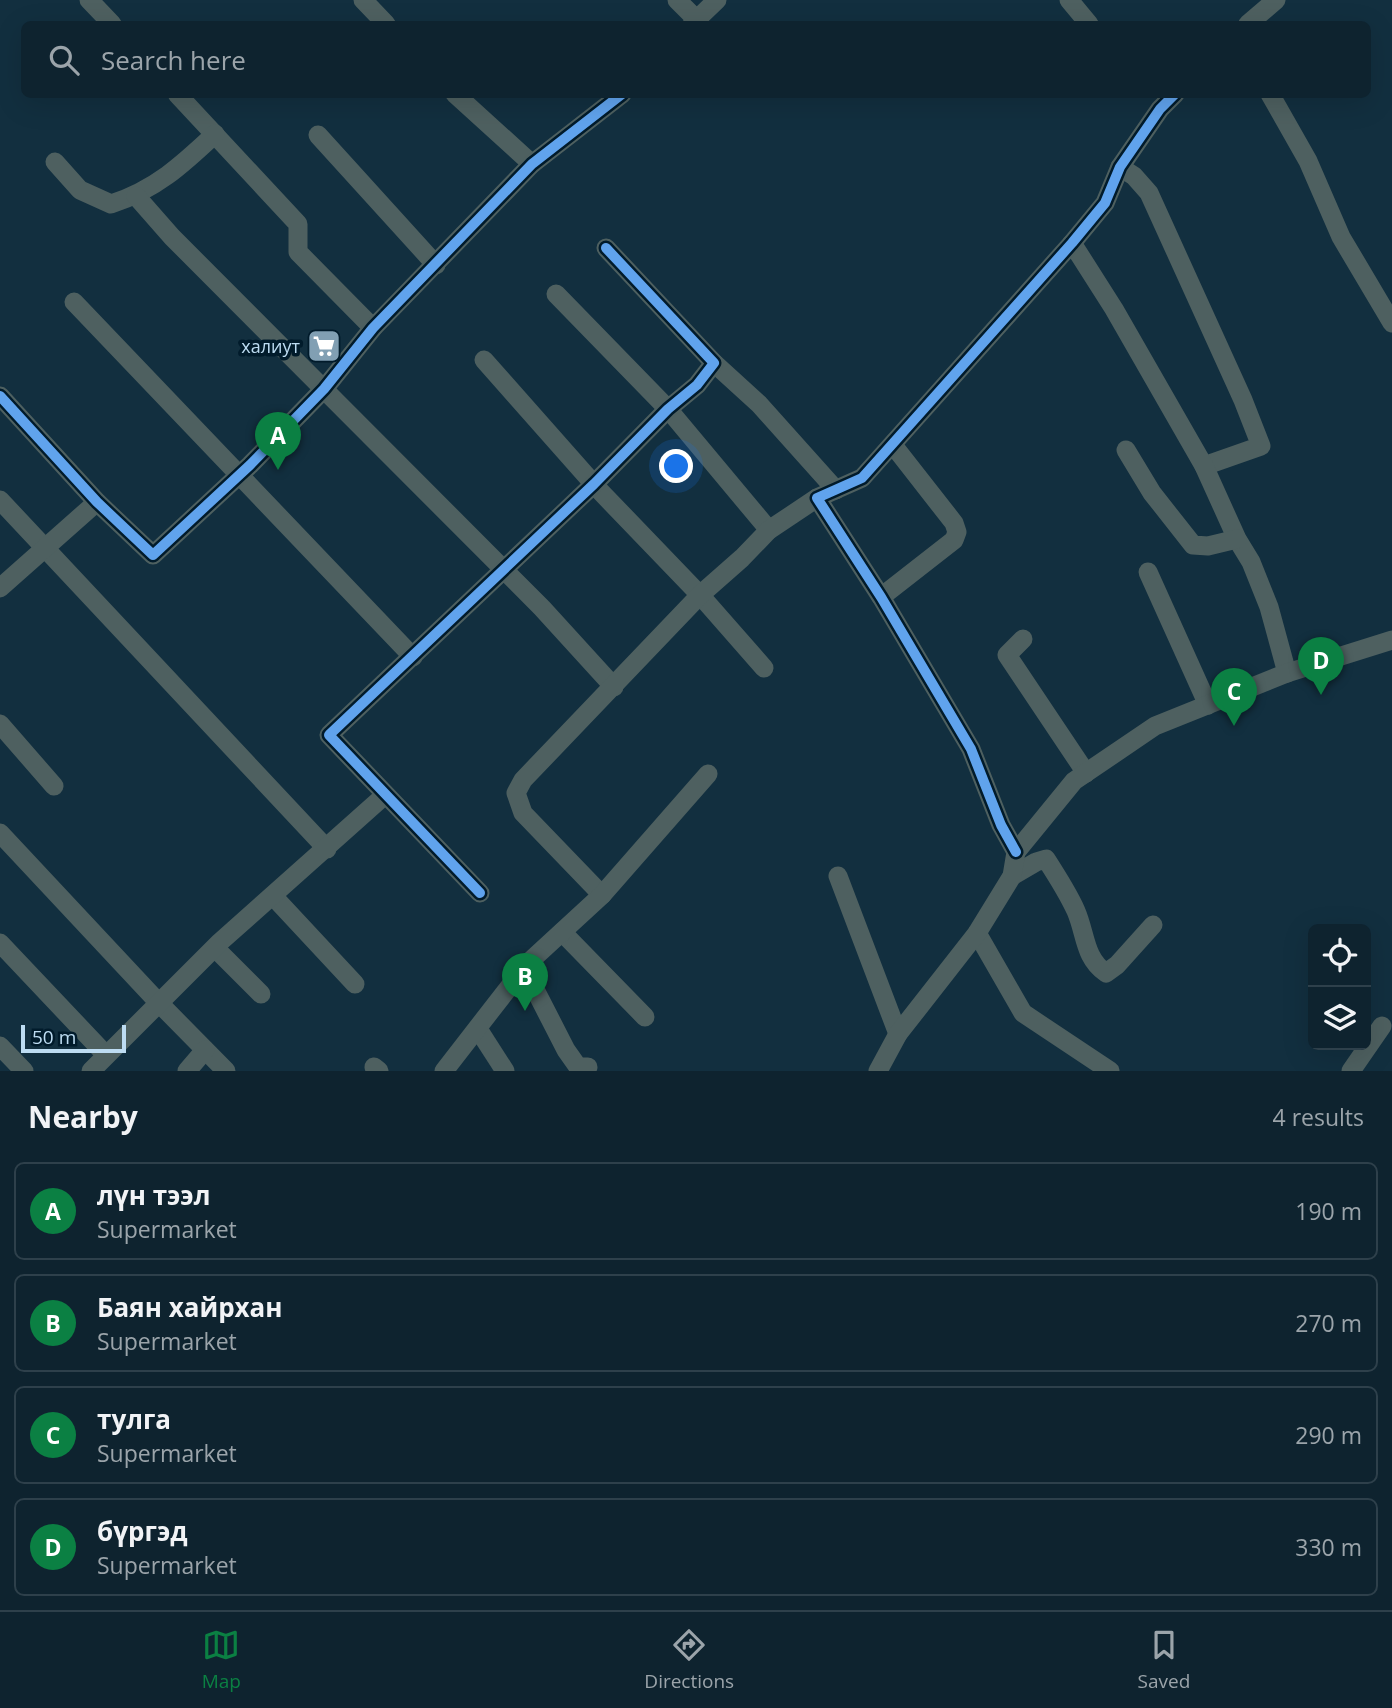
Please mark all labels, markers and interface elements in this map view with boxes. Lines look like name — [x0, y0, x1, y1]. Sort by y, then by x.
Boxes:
search box — [21, 21, 1371, 98]
icon: search — [45, 41, 83, 79]
text: Search here — [101, 42, 246, 78]
supermarket icon: халиут — [305, 327, 343, 365]
place label: халиут — [241, 334, 301, 358]
pin: A — [255, 412, 301, 470]
your location — [659, 449, 693, 483]
pin: D — [1298, 637, 1344, 695]
pin: C — [1211, 668, 1257, 726]
map controls — [1308, 924, 1371, 1050]
button: locate — [1308, 924, 1371, 987]
pin: B — [502, 953, 548, 1011]
button: layers — [1308, 987, 1371, 1050]
scale bar — [21, 1022, 126, 1054]
text: 50 m — [32, 1024, 76, 1050]
text: Nearby — [28, 1096, 138, 1137]
text: 4 results — [1273, 1101, 1364, 1133]
text: лүн тээл — [97, 1177, 210, 1213]
text: A — [45, 1195, 61, 1227]
text: 190 m — [1295, 1195, 1362, 1227]
text: Supermarket — [97, 1213, 237, 1245]
text: Баян хайрхан — [97, 1289, 283, 1325]
text: B — [45, 1307, 61, 1339]
text: 270 m — [1295, 1307, 1362, 1339]
text: Supermarket — [97, 1325, 237, 1357]
text: тулга — [97, 1401, 171, 1437]
text: C — [46, 1419, 60, 1451]
text: 290 m — [1295, 1419, 1362, 1451]
text: Supermarket — [97, 1437, 237, 1469]
text: бүргэд — [97, 1513, 188, 1549]
text: D — [44, 1531, 62, 1563]
text: 330 m — [1295, 1531, 1362, 1563]
text: Supermarket — [97, 1549, 237, 1581]
tab: Map — [202, 1626, 241, 1694]
tab: Directions — [644, 1626, 734, 1694]
tab: Saved — [1138, 1626, 1190, 1694]

